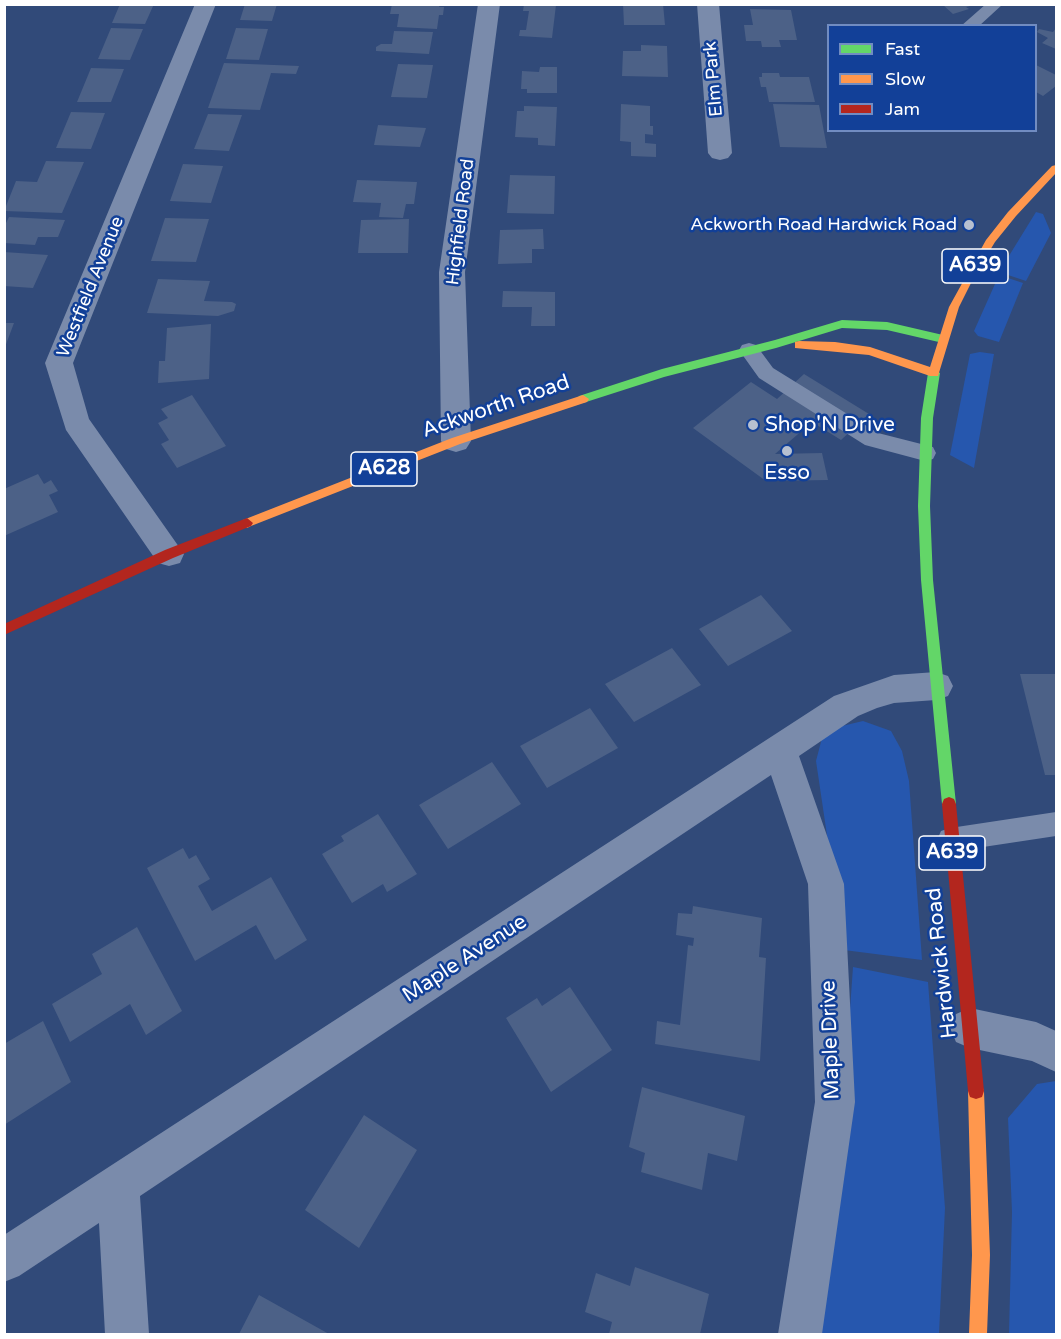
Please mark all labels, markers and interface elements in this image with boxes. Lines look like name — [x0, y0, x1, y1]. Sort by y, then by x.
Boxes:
legend — [827, 24, 1037, 132]
text: Fast — [885, 38, 920, 60]
street label: Elm Park — [700, 40, 728, 118]
text: Slow — [885, 68, 926, 90]
text: Jam — [885, 98, 920, 120]
street label: Highfield Road — [443, 157, 479, 287]
street label: Westfield Avenue — [53, 214, 129, 360]
place label: Ackworth Road Hardwick Road — [690, 214, 957, 236]
marker: Ackworth Road Hardwick Road — [962, 218, 976, 232]
road number: A639 — [942, 249, 1008, 283]
street label: Ackworth Road — [419, 370, 573, 444]
place label: Shop'N Drive — [765, 412, 895, 438]
marker: Shop'N Drive — [746, 418, 760, 432]
marker: Esso — [780, 444, 794, 458]
road number: A628 — [351, 452, 417, 486]
place label: Esso — [764, 460, 810, 486]
road number: A639 — [919, 836, 985, 870]
street label: Hardwick Road — [922, 886, 962, 1040]
street label: Maple Avenue — [398, 909, 532, 1009]
street label: Maple Drive — [816, 980, 846, 1100]

